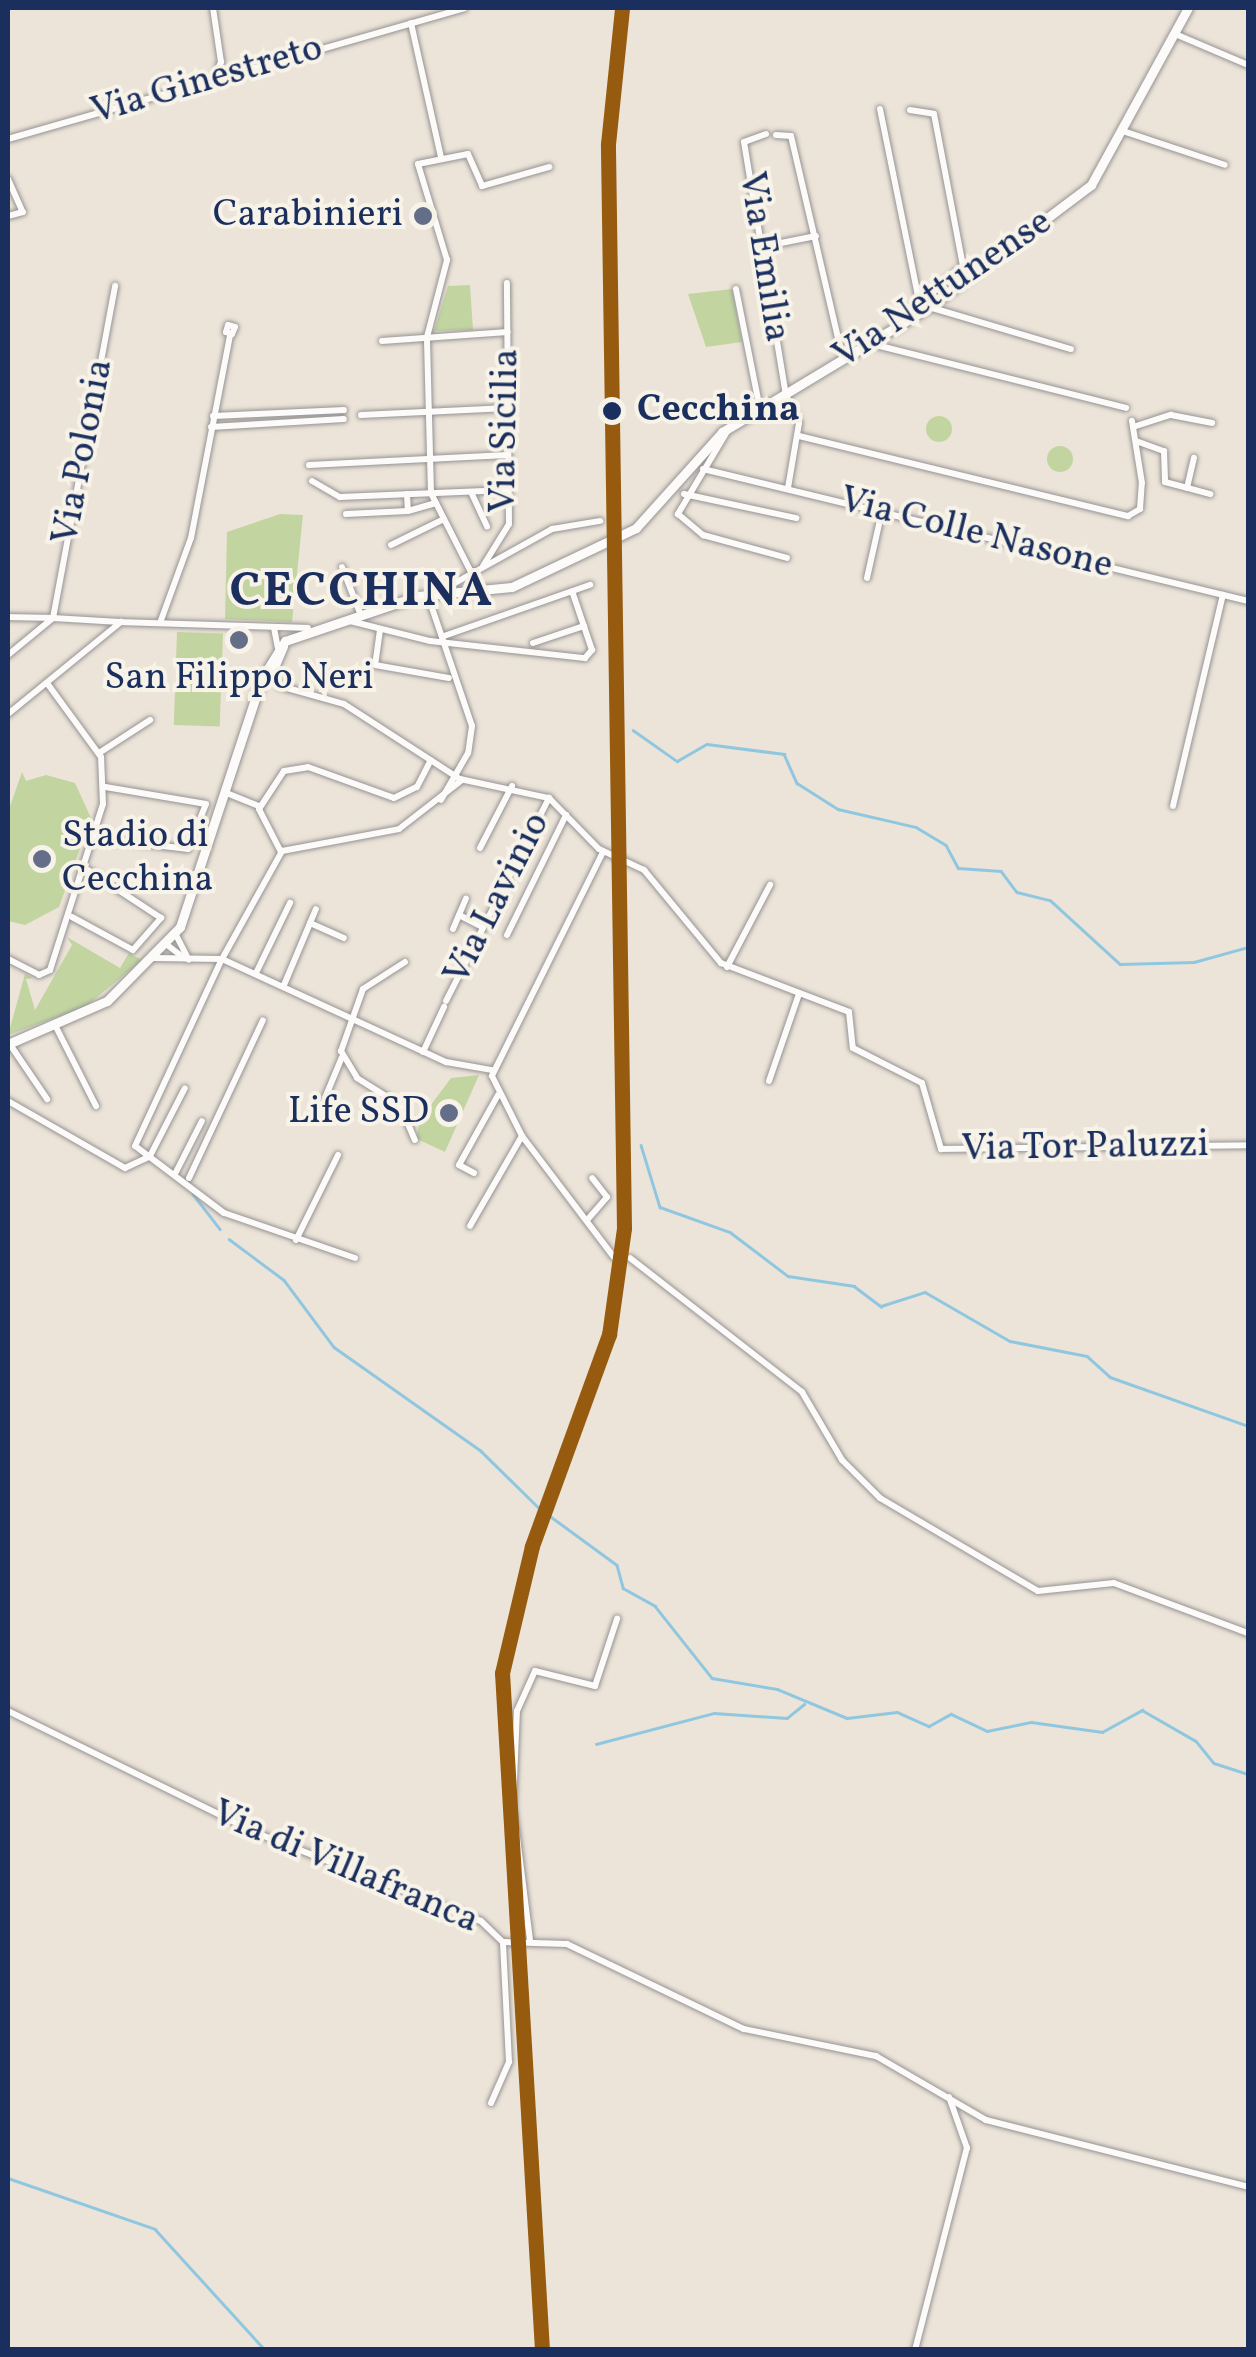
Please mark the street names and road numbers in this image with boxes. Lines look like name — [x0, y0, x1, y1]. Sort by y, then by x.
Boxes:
street label: Via Ginestreto — [86, 26, 328, 136]
street label: Via Emilia — [727, 169, 799, 345]
street label: Via Nettunense — [825, 200, 1061, 380]
street label: Via Sicilia — [482, 348, 530, 514]
street label: Via Polonia — [44, 355, 124, 549]
street label: Via Colle Nasone — [835, 478, 1117, 590]
street label: Via Lavinio — [435, 805, 561, 993]
street label: Via Tor Paluzzi — [960, 1123, 1210, 1173]
street label: Via di Villafranca — [204, 1791, 486, 1945]

